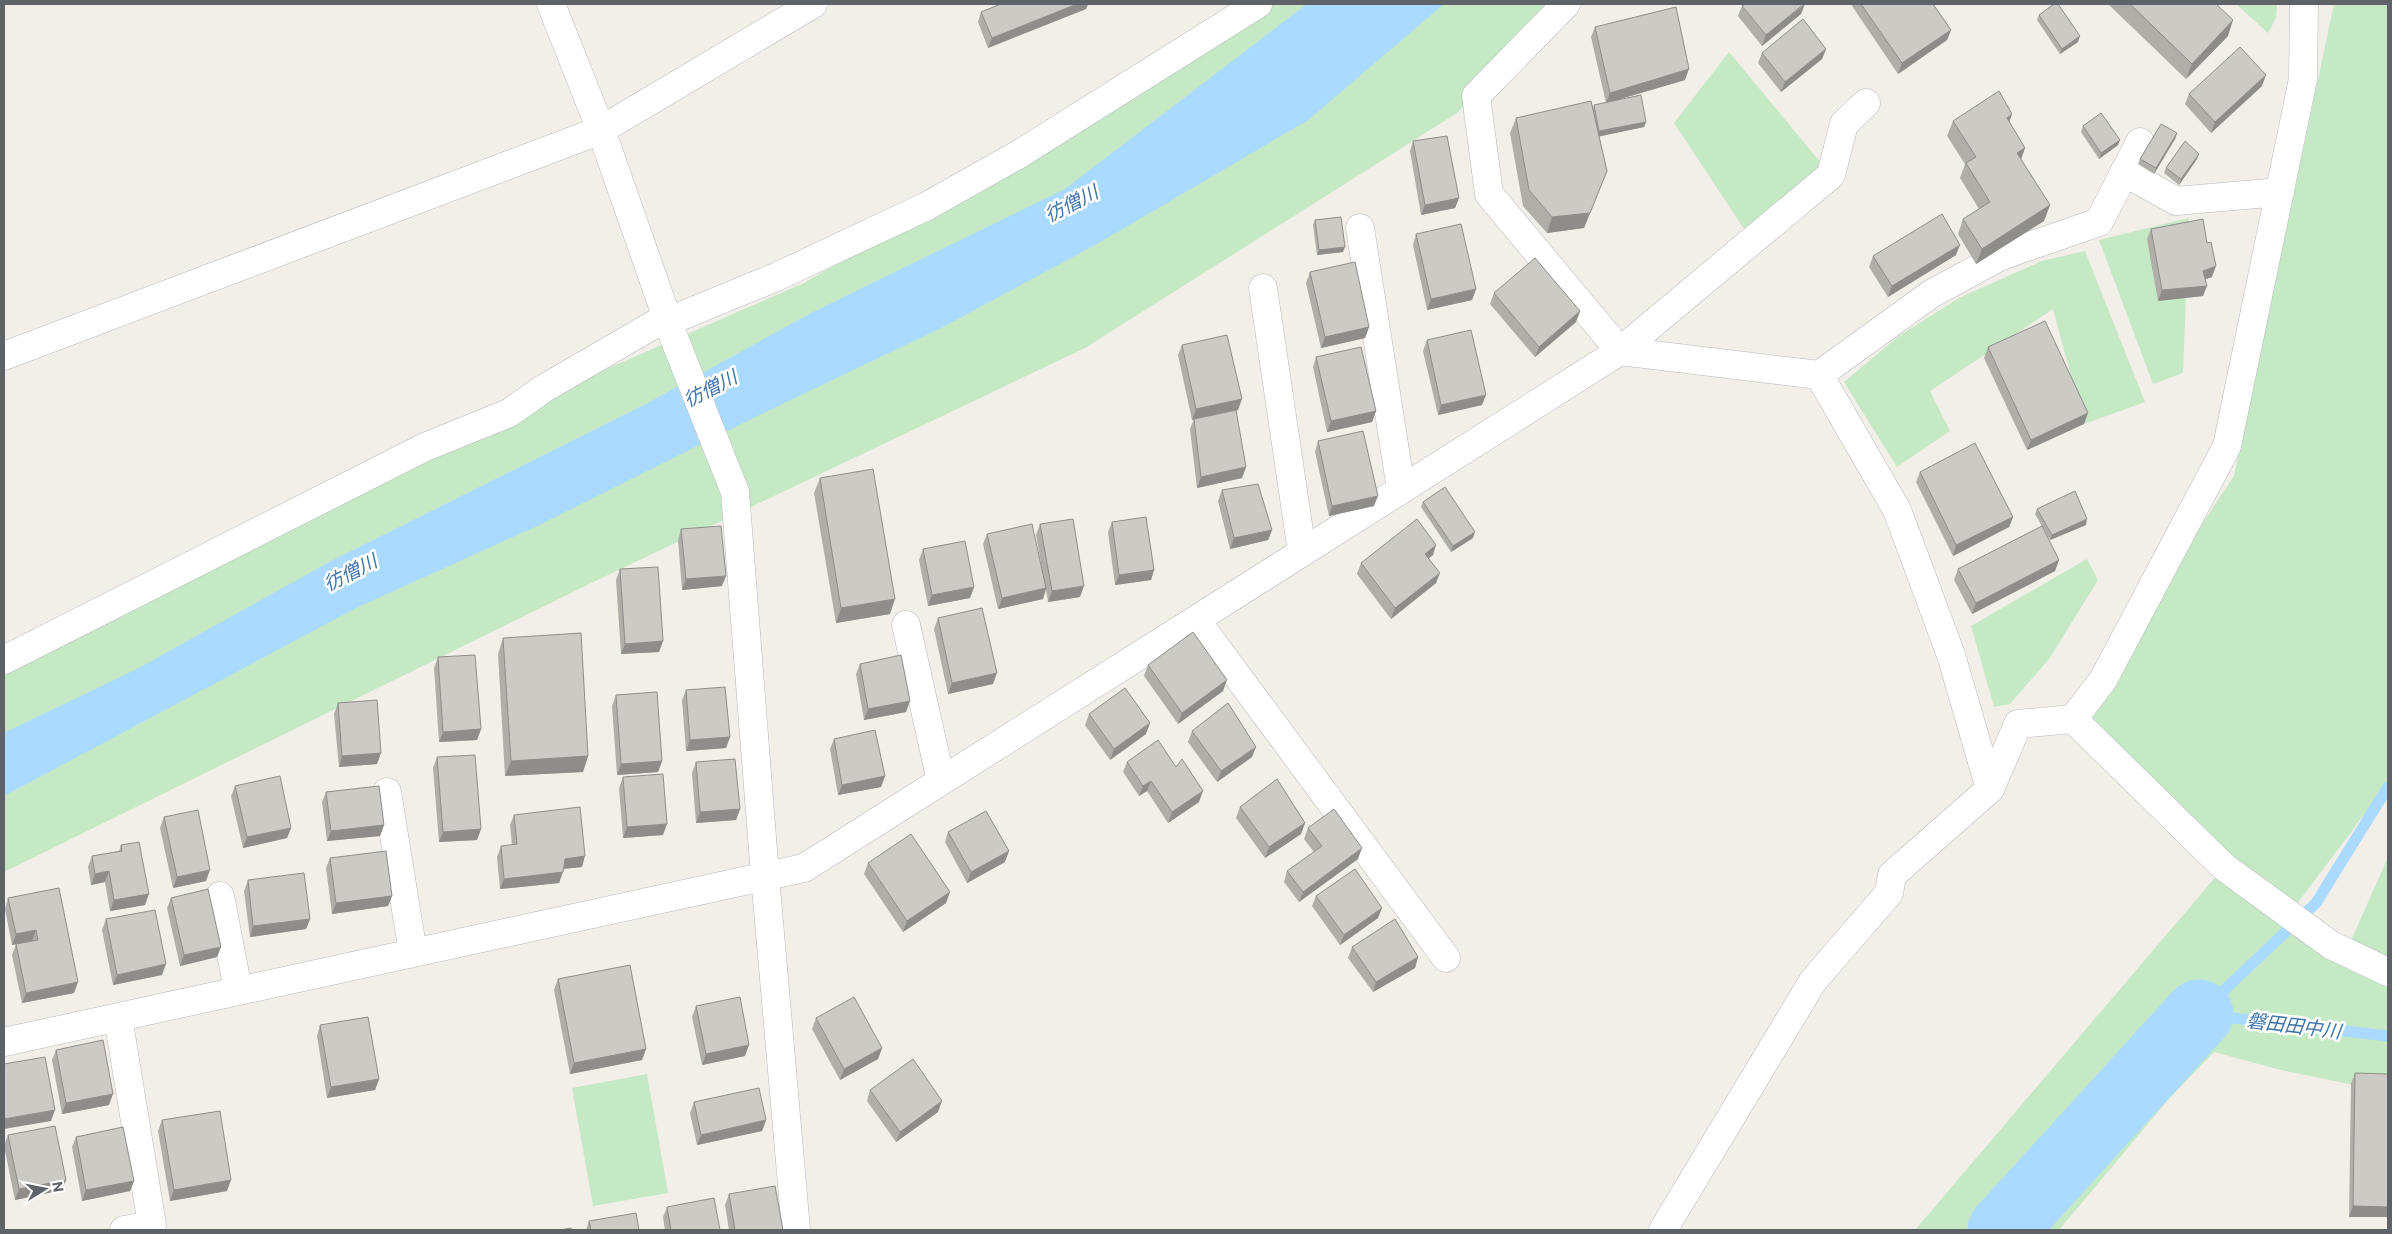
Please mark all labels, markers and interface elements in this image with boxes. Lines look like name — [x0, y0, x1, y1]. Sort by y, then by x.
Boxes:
water label: 彷僧川 — [1040, 179, 1103, 226]
water label: 彷僧川 — [679, 364, 742, 411]
water label: 彷僧川 — [319, 548, 382, 595]
water label: 磐田田中川 — [2245, 1008, 2345, 1042]
north arrow — [20, 1164, 70, 1214]
text: N — [49, 1180, 68, 1193]

